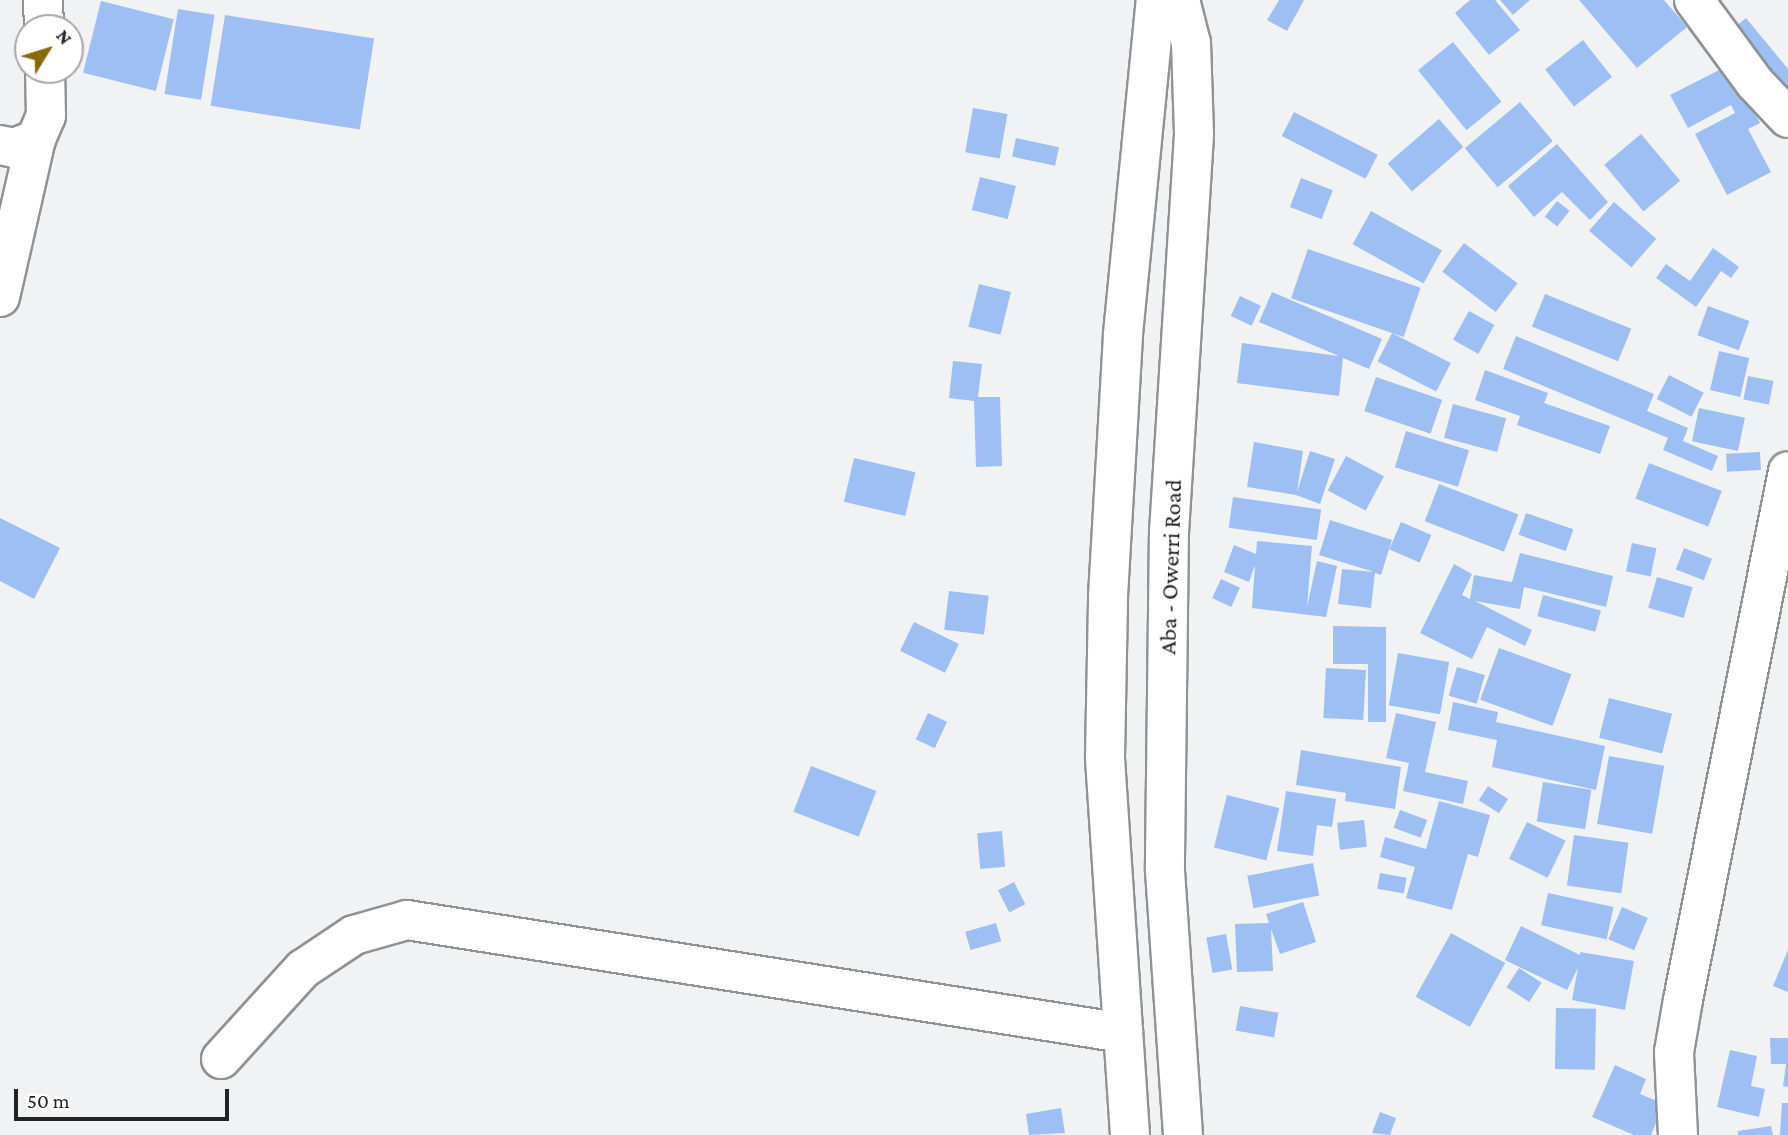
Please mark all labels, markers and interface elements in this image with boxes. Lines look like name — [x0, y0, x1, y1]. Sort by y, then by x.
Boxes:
north arrow — [14, 14, 84, 84]
text: N — [52, 25, 77, 49]
street label: Aba - Owerri Road — [1153, 479, 1187, 655]
scale bar — [18, 1076, 233, 1120]
text: 50 m — [27, 1089, 70, 1113]

